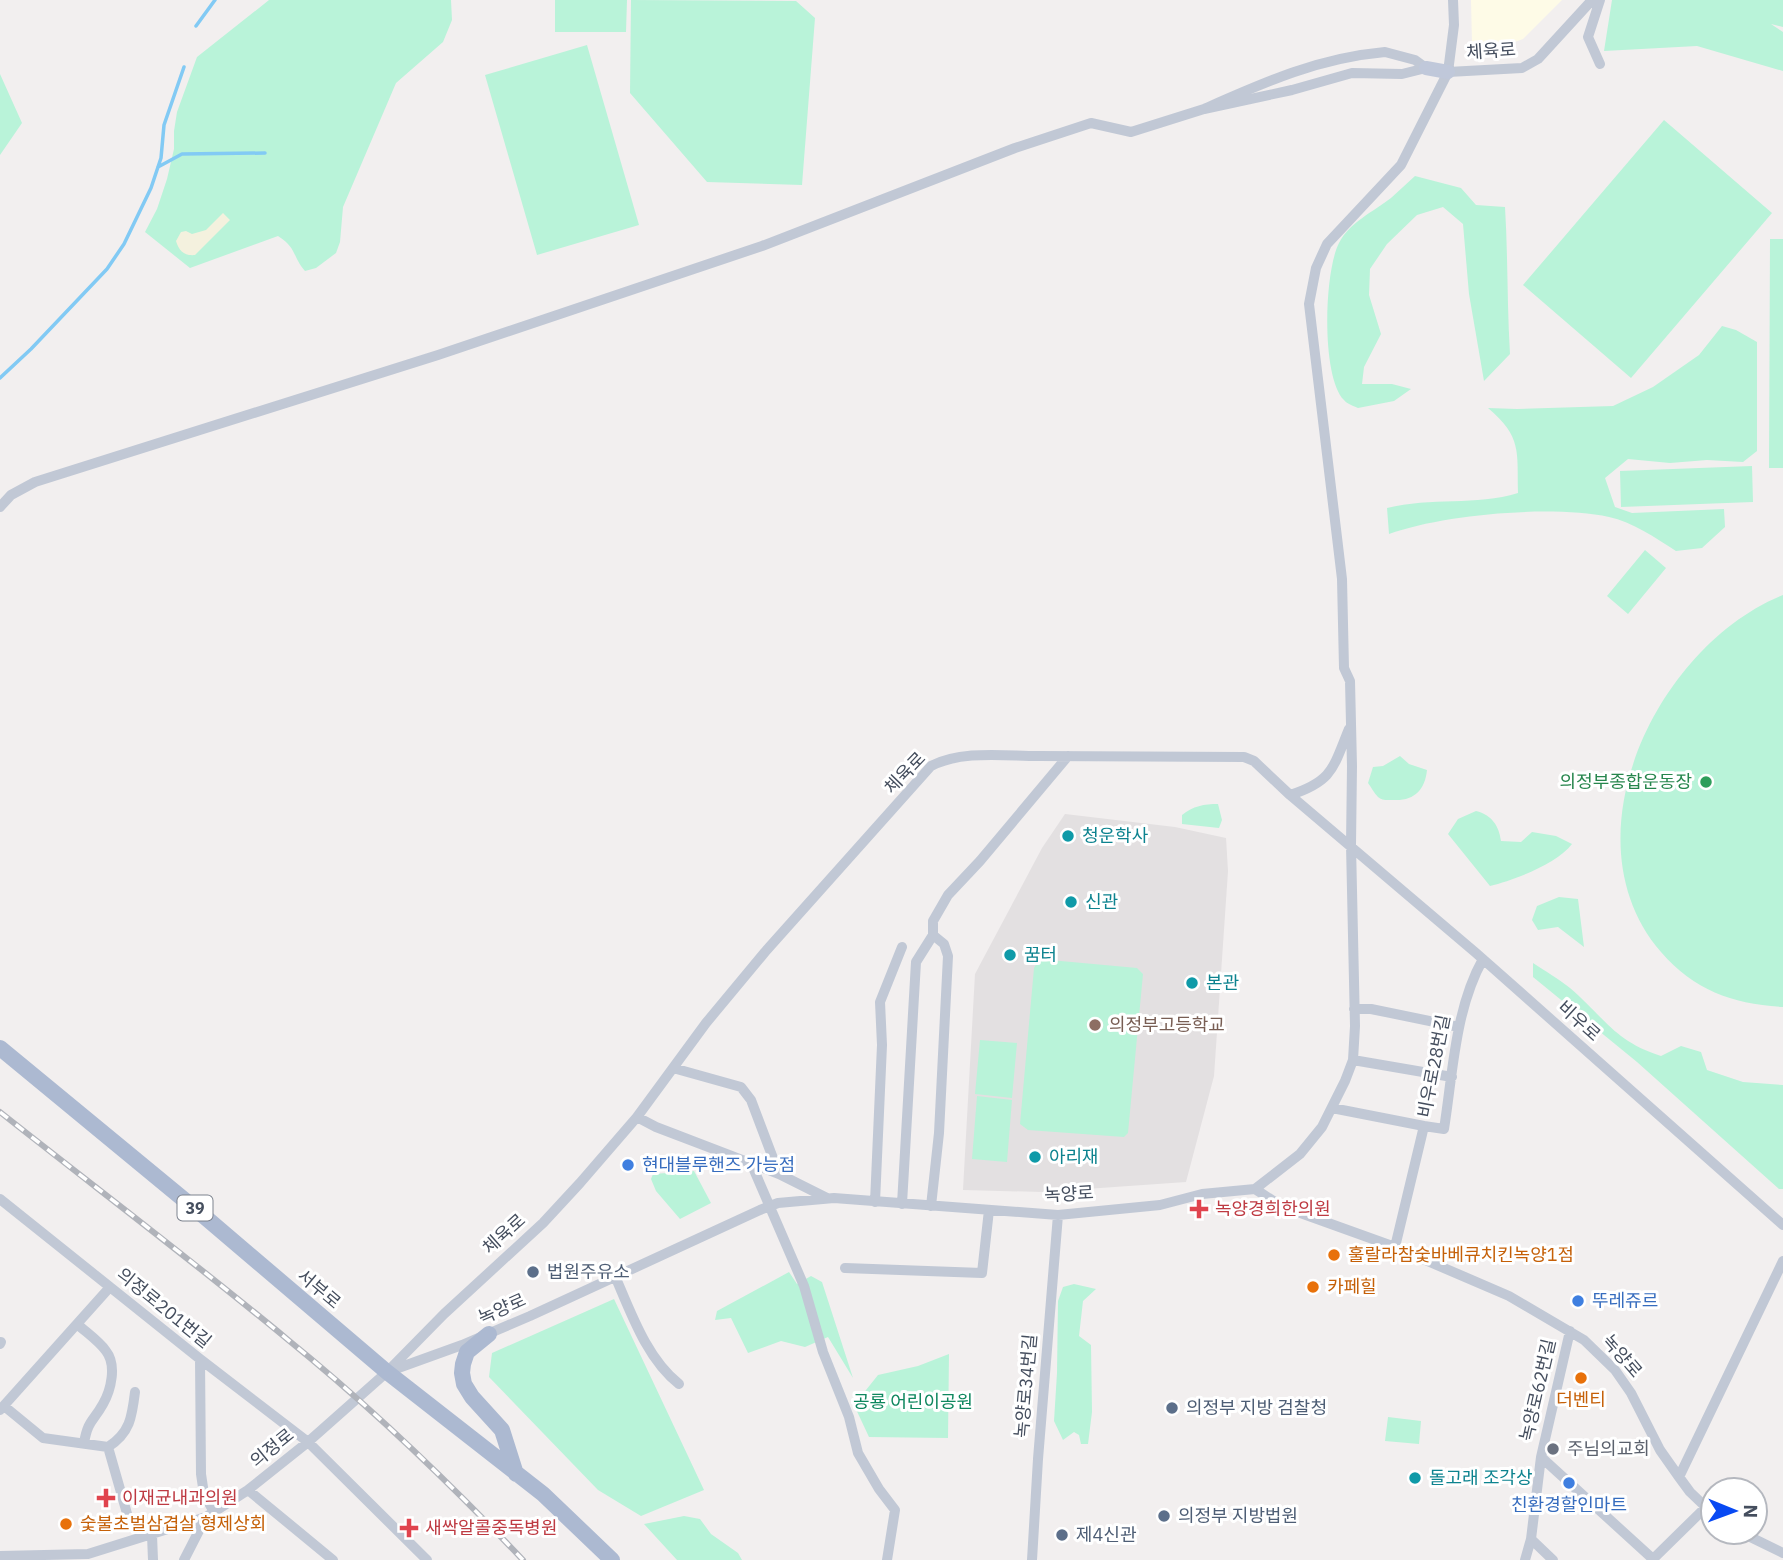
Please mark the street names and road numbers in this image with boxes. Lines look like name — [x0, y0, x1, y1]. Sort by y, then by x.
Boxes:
street label: 체육로 — [1465, 37, 1517, 64]
street label: 체육로 — [879, 747, 930, 799]
street label: 비우로 — [1553, 995, 1605, 1046]
street label: 비우로28번길 — [1412, 1012, 1455, 1119]
street label: 녹양로 — [1044, 1181, 1094, 1206]
road number: 39 — [178, 1196, 212, 1220]
street label: 체육로 — [478, 1208, 530, 1259]
street label: 의정로201번길 — [112, 1262, 216, 1353]
street label: 서부로 — [293, 1264, 346, 1313]
street label: 녹양로 — [474, 1288, 529, 1329]
street label: 녹양로 — [1597, 1329, 1647, 1382]
street label: 녹양로34번길 — [1009, 1333, 1042, 1439]
street label: 녹양로62번길 — [1515, 1336, 1560, 1443]
street label: 의정로 — [245, 1423, 298, 1472]

